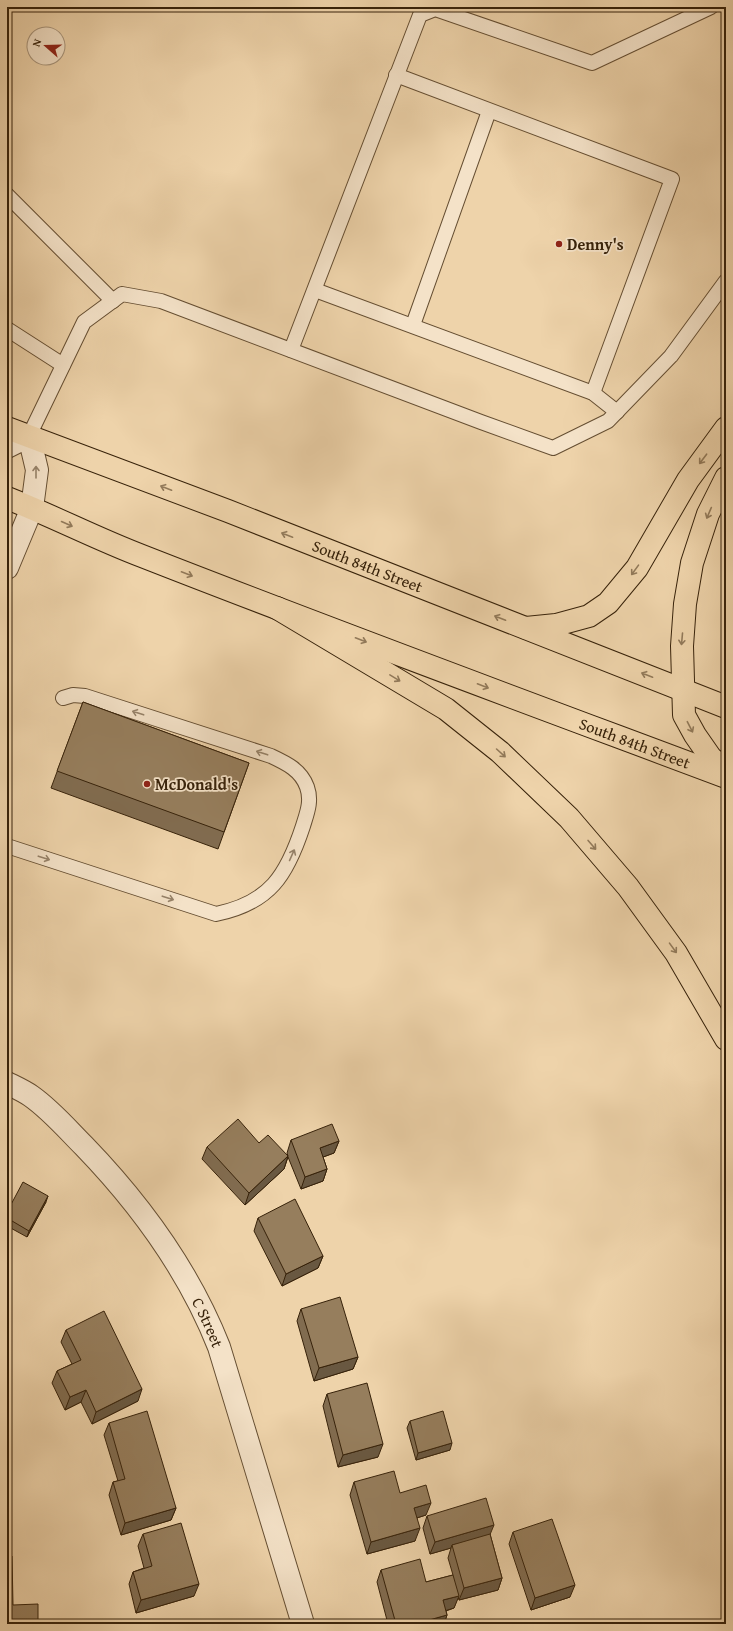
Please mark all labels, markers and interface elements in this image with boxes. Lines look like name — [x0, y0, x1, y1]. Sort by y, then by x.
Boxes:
north arrow — [26, 26, 66, 66]
text: N — [28, 36, 46, 49]
place label: Denny's — [567, 232, 624, 256]
marker: Denny's — [554, 239, 564, 249]
one-way arrow — [699, 454, 707, 465]
one-way arrow — [32, 466, 40, 479]
one-way arrow — [160, 484, 172, 492]
one-way arrow — [705, 506, 712, 518]
one-way arrow — [61, 520, 73, 528]
one-way arrow — [282, 530, 294, 538]
street label: South 84th Street — [309, 533, 427, 599]
one-way arrow — [631, 564, 639, 575]
one-way arrow — [181, 570, 193, 578]
one-way arrow — [494, 613, 506, 621]
one-way arrow — [679, 632, 686, 645]
one-way arrow — [355, 637, 367, 645]
one-way arrow — [641, 670, 653, 678]
one-way arrow — [389, 675, 401, 683]
one-way arrow — [476, 683, 488, 691]
one-way arrow — [132, 709, 145, 716]
street label: South 84th Street — [576, 711, 694, 775]
one-way arrow — [687, 720, 695, 732]
one-way arrow — [496, 748, 506, 758]
one-way arrow — [256, 749, 269, 756]
place label: McDonald's — [155, 772, 238, 796]
marker: McDonald's — [142, 779, 152, 789]
one-way arrow — [588, 840, 597, 851]
one-way arrow — [289, 850, 296, 862]
one-way arrow — [37, 855, 50, 862]
one-way arrow — [161, 895, 174, 902]
one-way arrow — [668, 942, 677, 953]
street label: C Street — [186, 1293, 230, 1351]

